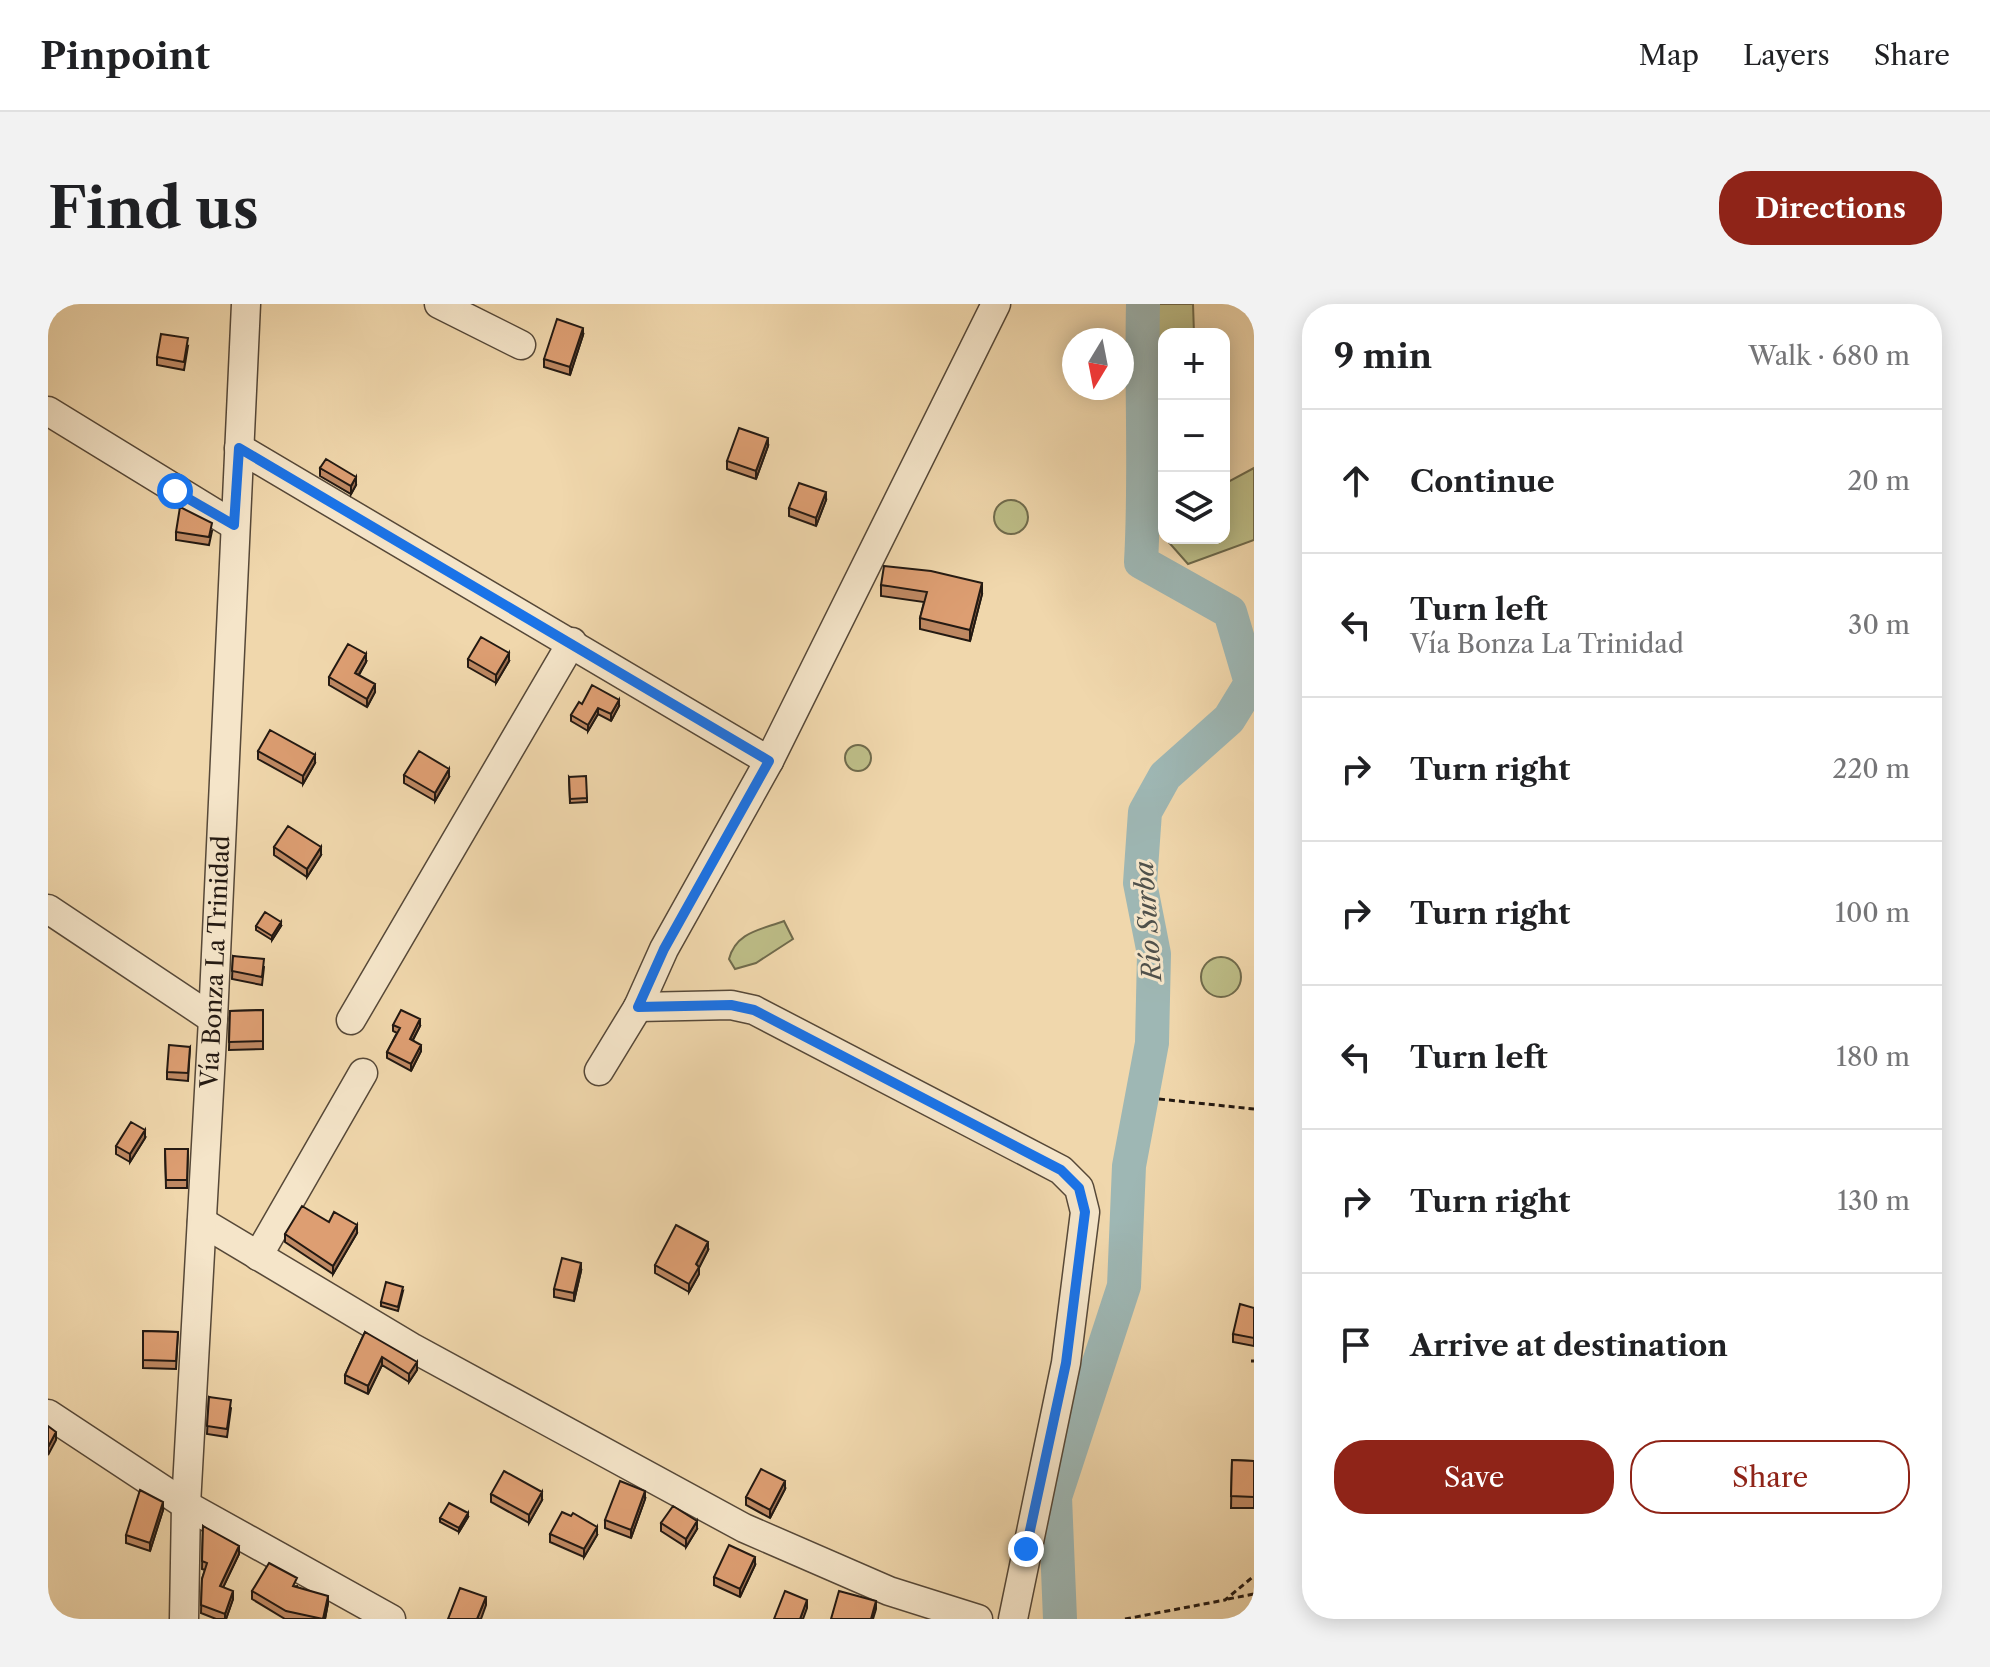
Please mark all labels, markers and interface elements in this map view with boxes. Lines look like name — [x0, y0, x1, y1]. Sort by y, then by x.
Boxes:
text: Pinpoint — [40, 32, 210, 79]
text: Map — [1639, 38, 1699, 72]
text: Layers — [1743, 38, 1830, 72]
text: Share — [1874, 38, 1950, 72]
button: Directions — [1719, 171, 1942, 245]
text: Find us — [48, 174, 259, 243]
north arrow — [1062, 328, 1134, 400]
map controls — [1158, 328, 1230, 544]
button: + — [1158, 328, 1230, 400]
text: 9 min — [1334, 335, 1432, 377]
text: Walk · 680 m — [1749, 340, 1910, 372]
button: − — [1158, 400, 1230, 472]
icon: ahead — [1334, 459, 1378, 503]
text: Continue — [1410, 463, 1555, 500]
text: 20 m — [1847, 465, 1910, 497]
button: layers — [1158, 472, 1230, 544]
route start — [157, 473, 193, 509]
text: Turn left — [1410, 591, 1547, 628]
icon: left — [1334, 603, 1378, 647]
text: 30 m — [1848, 609, 1910, 641]
text: Vía Bonza La Trinidad — [1410, 628, 1684, 660]
icon: right — [1334, 747, 1378, 791]
text: Turn right — [1410, 751, 1570, 788]
text: 220 m — [1832, 753, 1910, 785]
street label: Vía Bonza La Trinidad — [194, 834, 235, 1090]
water label: Río Surba — [1128, 859, 1168, 984]
icon: right — [1334, 891, 1378, 935]
text: Turn right — [1410, 895, 1570, 932]
text: 100 m — [1835, 897, 1910, 929]
icon: left — [1334, 1035, 1378, 1079]
text: Turn left — [1410, 1039, 1547, 1076]
text: 180 m — [1836, 1041, 1910, 1073]
icon: right — [1334, 1179, 1378, 1223]
text: Turn right — [1410, 1183, 1570, 1220]
text: 130 m — [1837, 1185, 1910, 1217]
icon: arrive — [1334, 1323, 1378, 1367]
text: Arrive at destination — [1410, 1327, 1728, 1364]
button: Save — [1334, 1440, 1614, 1514]
button: Share — [1630, 1440, 1910, 1514]
route end — [1008, 1531, 1044, 1567]

